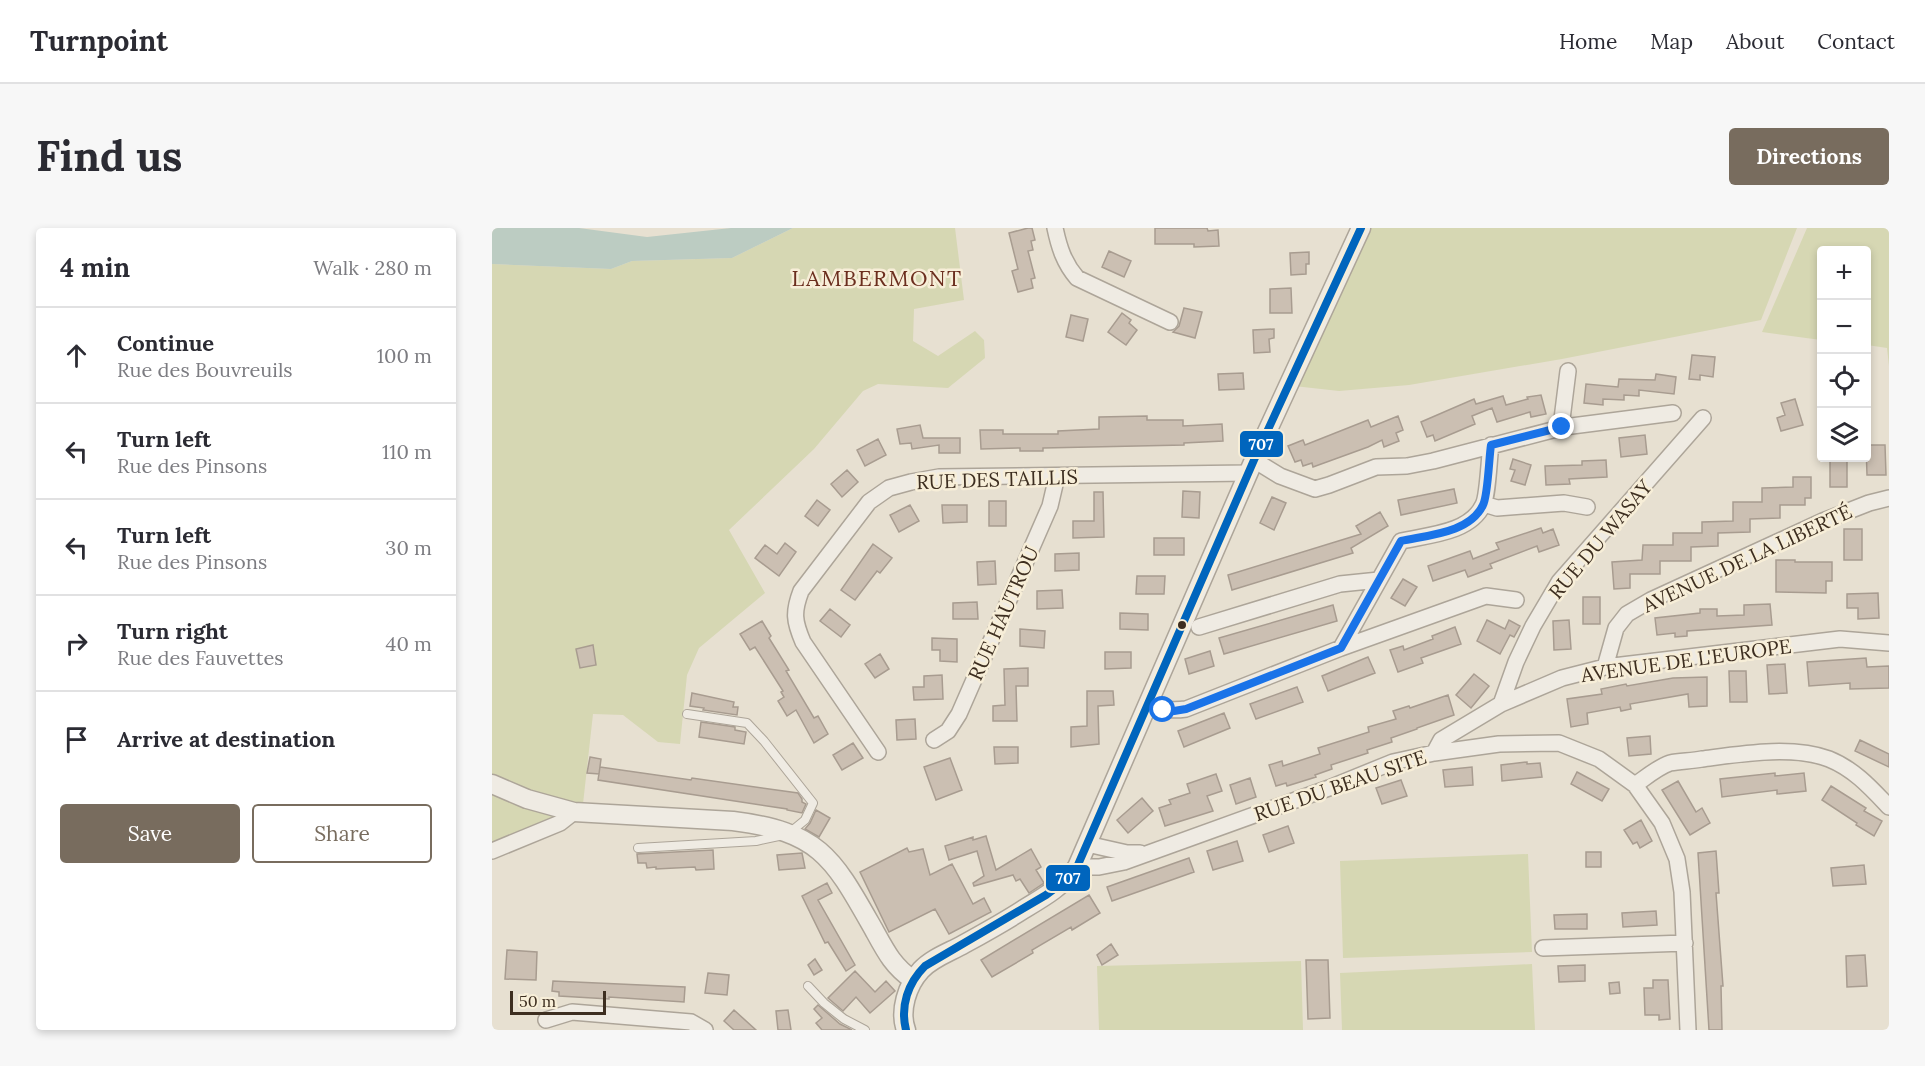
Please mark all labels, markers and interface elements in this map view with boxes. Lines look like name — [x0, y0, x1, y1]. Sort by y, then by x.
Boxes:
text: Turnpoint — [30, 23, 168, 59]
text: Home — [1559, 28, 1617, 55]
text: Map — [1650, 28, 1693, 55]
text: About — [1726, 28, 1784, 55]
text: Contact — [1817, 28, 1895, 55]
button: Directions — [1729, 128, 1889, 185]
text: Find us — [36, 129, 182, 183]
map controls — [1817, 246, 1871, 462]
button: + — [1817, 246, 1871, 300]
text: 4 min — [60, 251, 130, 284]
text: Walk · 280 m — [313, 255, 432, 280]
district label: LAMBERMONT — [791, 264, 963, 292]
button: − — [1817, 300, 1871, 354]
text: Continue — [117, 329, 214, 357]
icon: ahead — [60, 339, 93, 372]
text: 100 m — [377, 343, 432, 368]
button: locate — [1817, 354, 1871, 408]
text: Rue des Bouvreuils — [117, 357, 293, 382]
button: layers — [1817, 408, 1871, 462]
route end — [1548, 413, 1574, 439]
text: Turn left — [117, 425, 211, 453]
line badge: 707 — [1239, 430, 1284, 458]
text: 707 — [1248, 434, 1274, 454]
icon: left — [60, 435, 93, 468]
text: 110 m — [382, 439, 432, 464]
text: Rue des Pinsons — [117, 453, 267, 478]
street label: RUE DES TAILLIS — [916, 464, 1078, 494]
street label: RUE DU WASAY — [1543, 474, 1657, 604]
street label: AVENUE DE LA LIBERTÉ — [1637, 498, 1856, 618]
text: Turn left — [117, 521, 211, 549]
icon: left — [60, 531, 93, 564]
text: 30 m — [385, 535, 432, 560]
street label: RUE HAUTROU — [962, 542, 1044, 684]
text: Rue des Pinsons — [117, 549, 267, 574]
text: Turn right — [117, 617, 228, 645]
unlabelled marker — [1176, 619, 1188, 631]
icon: right — [60, 627, 93, 660]
text: 40 m — [386, 631, 432, 656]
street label: AVENUE DE L'EUROPE — [1578, 633, 1793, 687]
text: Rue des Fauvettes — [117, 645, 284, 670]
route start — [1149, 696, 1175, 722]
icon: arrive — [60, 723, 93, 756]
text: Arrive at destination — [117, 725, 335, 753]
street label: RUE DU BEAU SITE — [1251, 744, 1429, 826]
button: Save — [60, 804, 240, 863]
button: Share — [252, 804, 432, 863]
line badge: 707 — [1045, 864, 1091, 892]
text: 707 — [1055, 868, 1081, 888]
scale bar — [510, 988, 606, 1016]
text: 50 m — [519, 991, 556, 1011]

